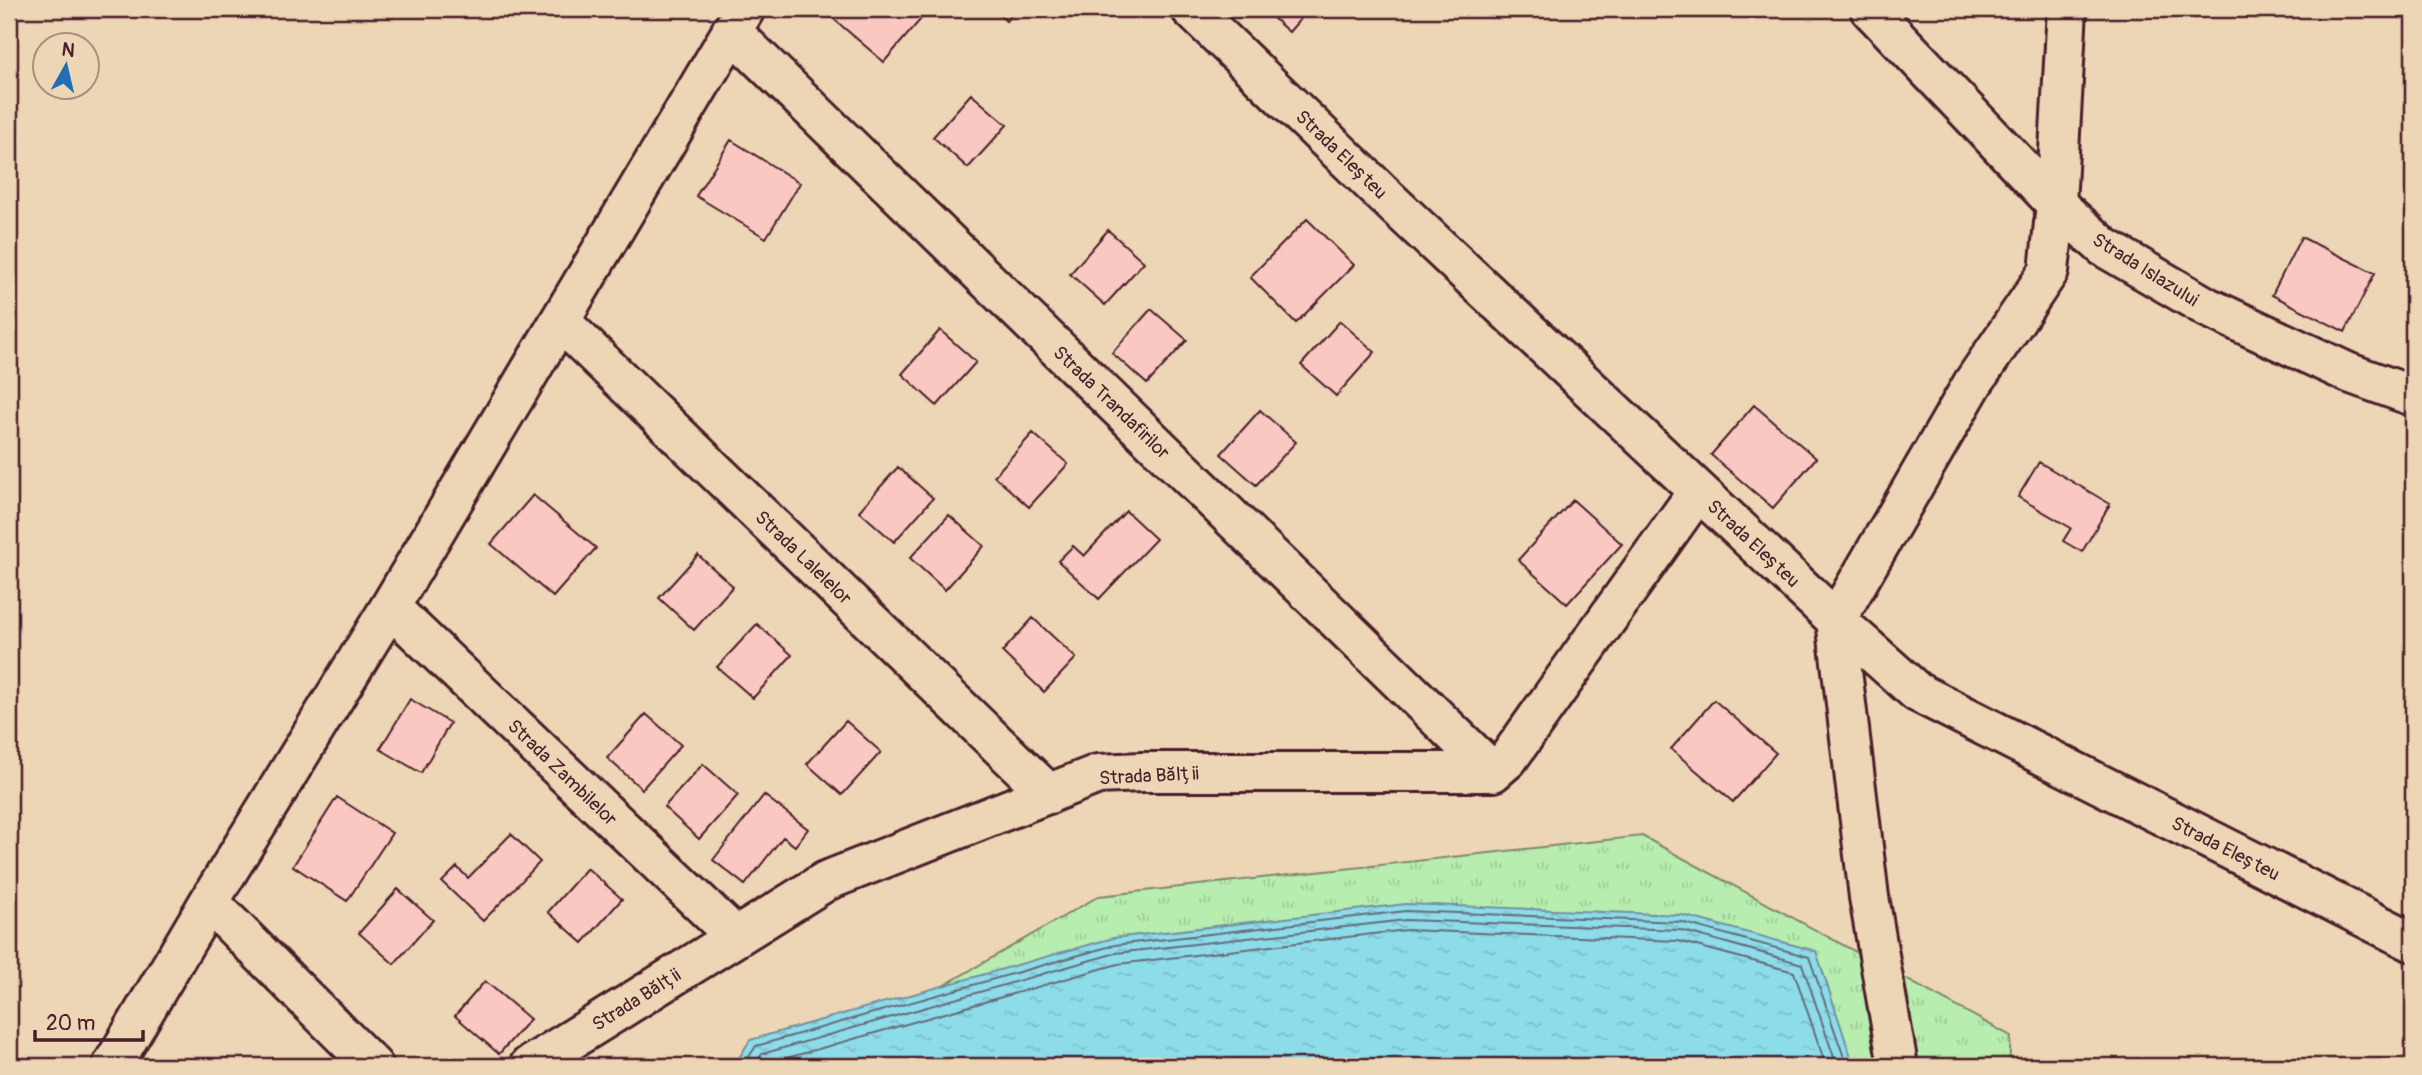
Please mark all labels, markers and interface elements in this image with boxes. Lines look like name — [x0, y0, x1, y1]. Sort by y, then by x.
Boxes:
north arrow — [32, 32, 102, 102]
text: N — [60, 37, 76, 63]
street label: Strada Eleșteu — [1290, 105, 1392, 204]
street label: Strada Islazului — [2088, 228, 2203, 312]
street label: Strada Trandafirilor — [1048, 341, 1175, 465]
street label: Strada Eleșteu — [1702, 495, 1805, 593]
street label: Strada Lalelelor — [750, 506, 857, 610]
street label: Strada Zambilelor — [502, 714, 622, 831]
street label: Strada Bălții — [1099, 761, 1200, 791]
street label: Strada Eleșteu — [2167, 811, 2284, 886]
street label: Strada Bălții — [588, 963, 685, 1036]
scale bar — [35, 998, 144, 1042]
text: 20 m — [46, 1010, 95, 1037]

